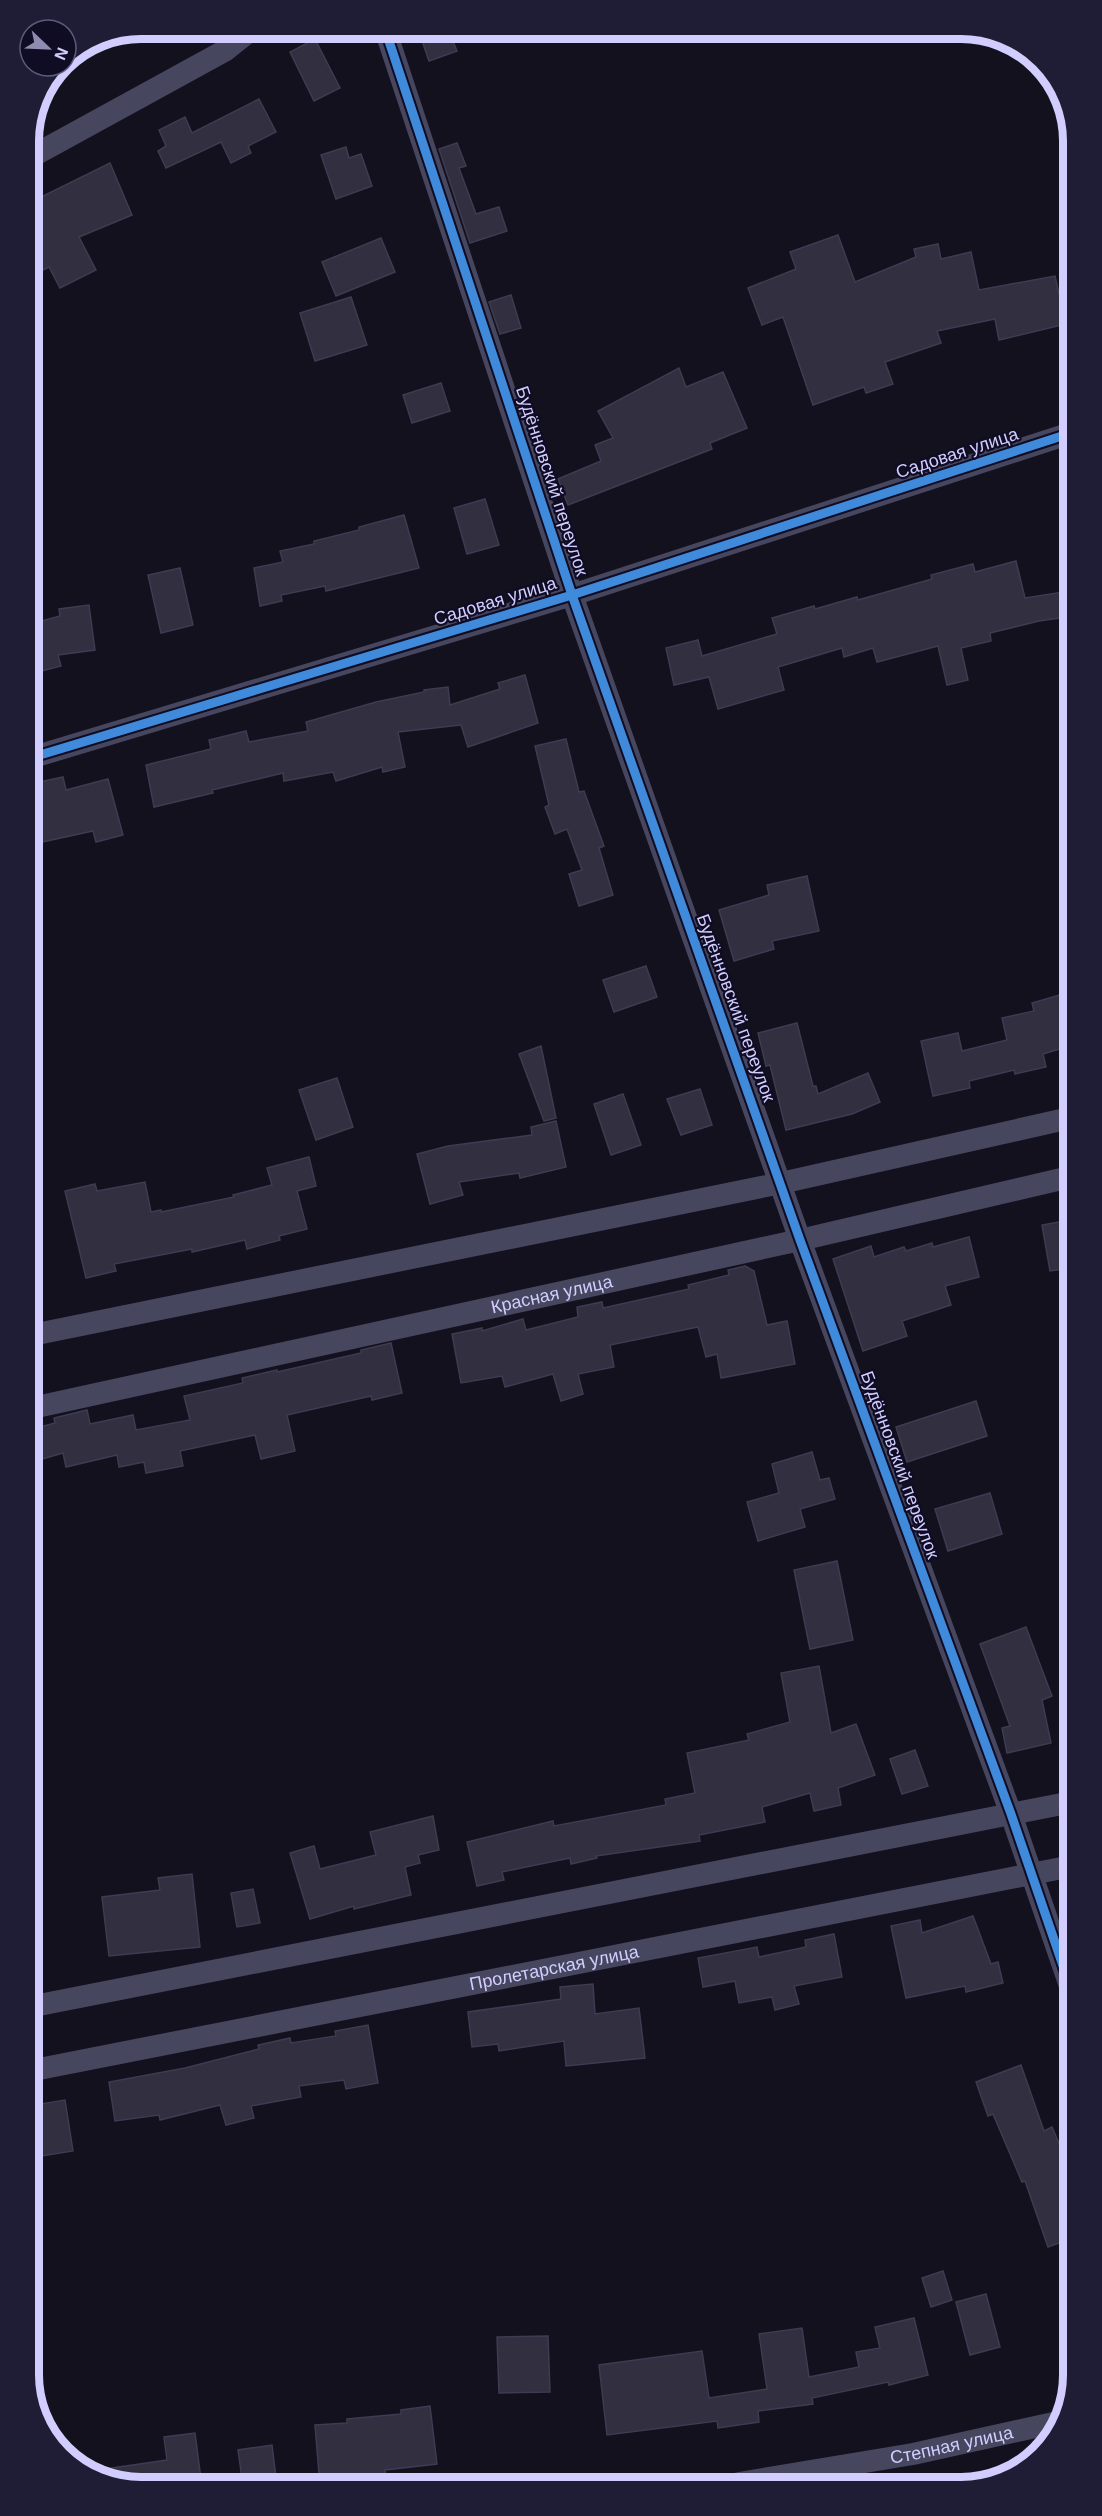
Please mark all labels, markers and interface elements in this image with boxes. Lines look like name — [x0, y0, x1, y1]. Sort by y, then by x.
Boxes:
north arrow — [18, 18, 78, 78]
text: N — [51, 45, 71, 62]
street label: Будённовский переулок — [512, 384, 592, 579]
street label: Садовая улица — [893, 424, 1022, 482]
street label: Садовая улица — [431, 573, 560, 629]
street label: Будённовский переулок — [693, 911, 779, 1105]
street label: Красная улица — [489, 1271, 615, 1317]
street label: Будённовский переулок — [857, 1368, 943, 1562]
street label: Пролетарская улица — [468, 1941, 641, 1994]
street label: Степная улица — [889, 2422, 1016, 2468]

